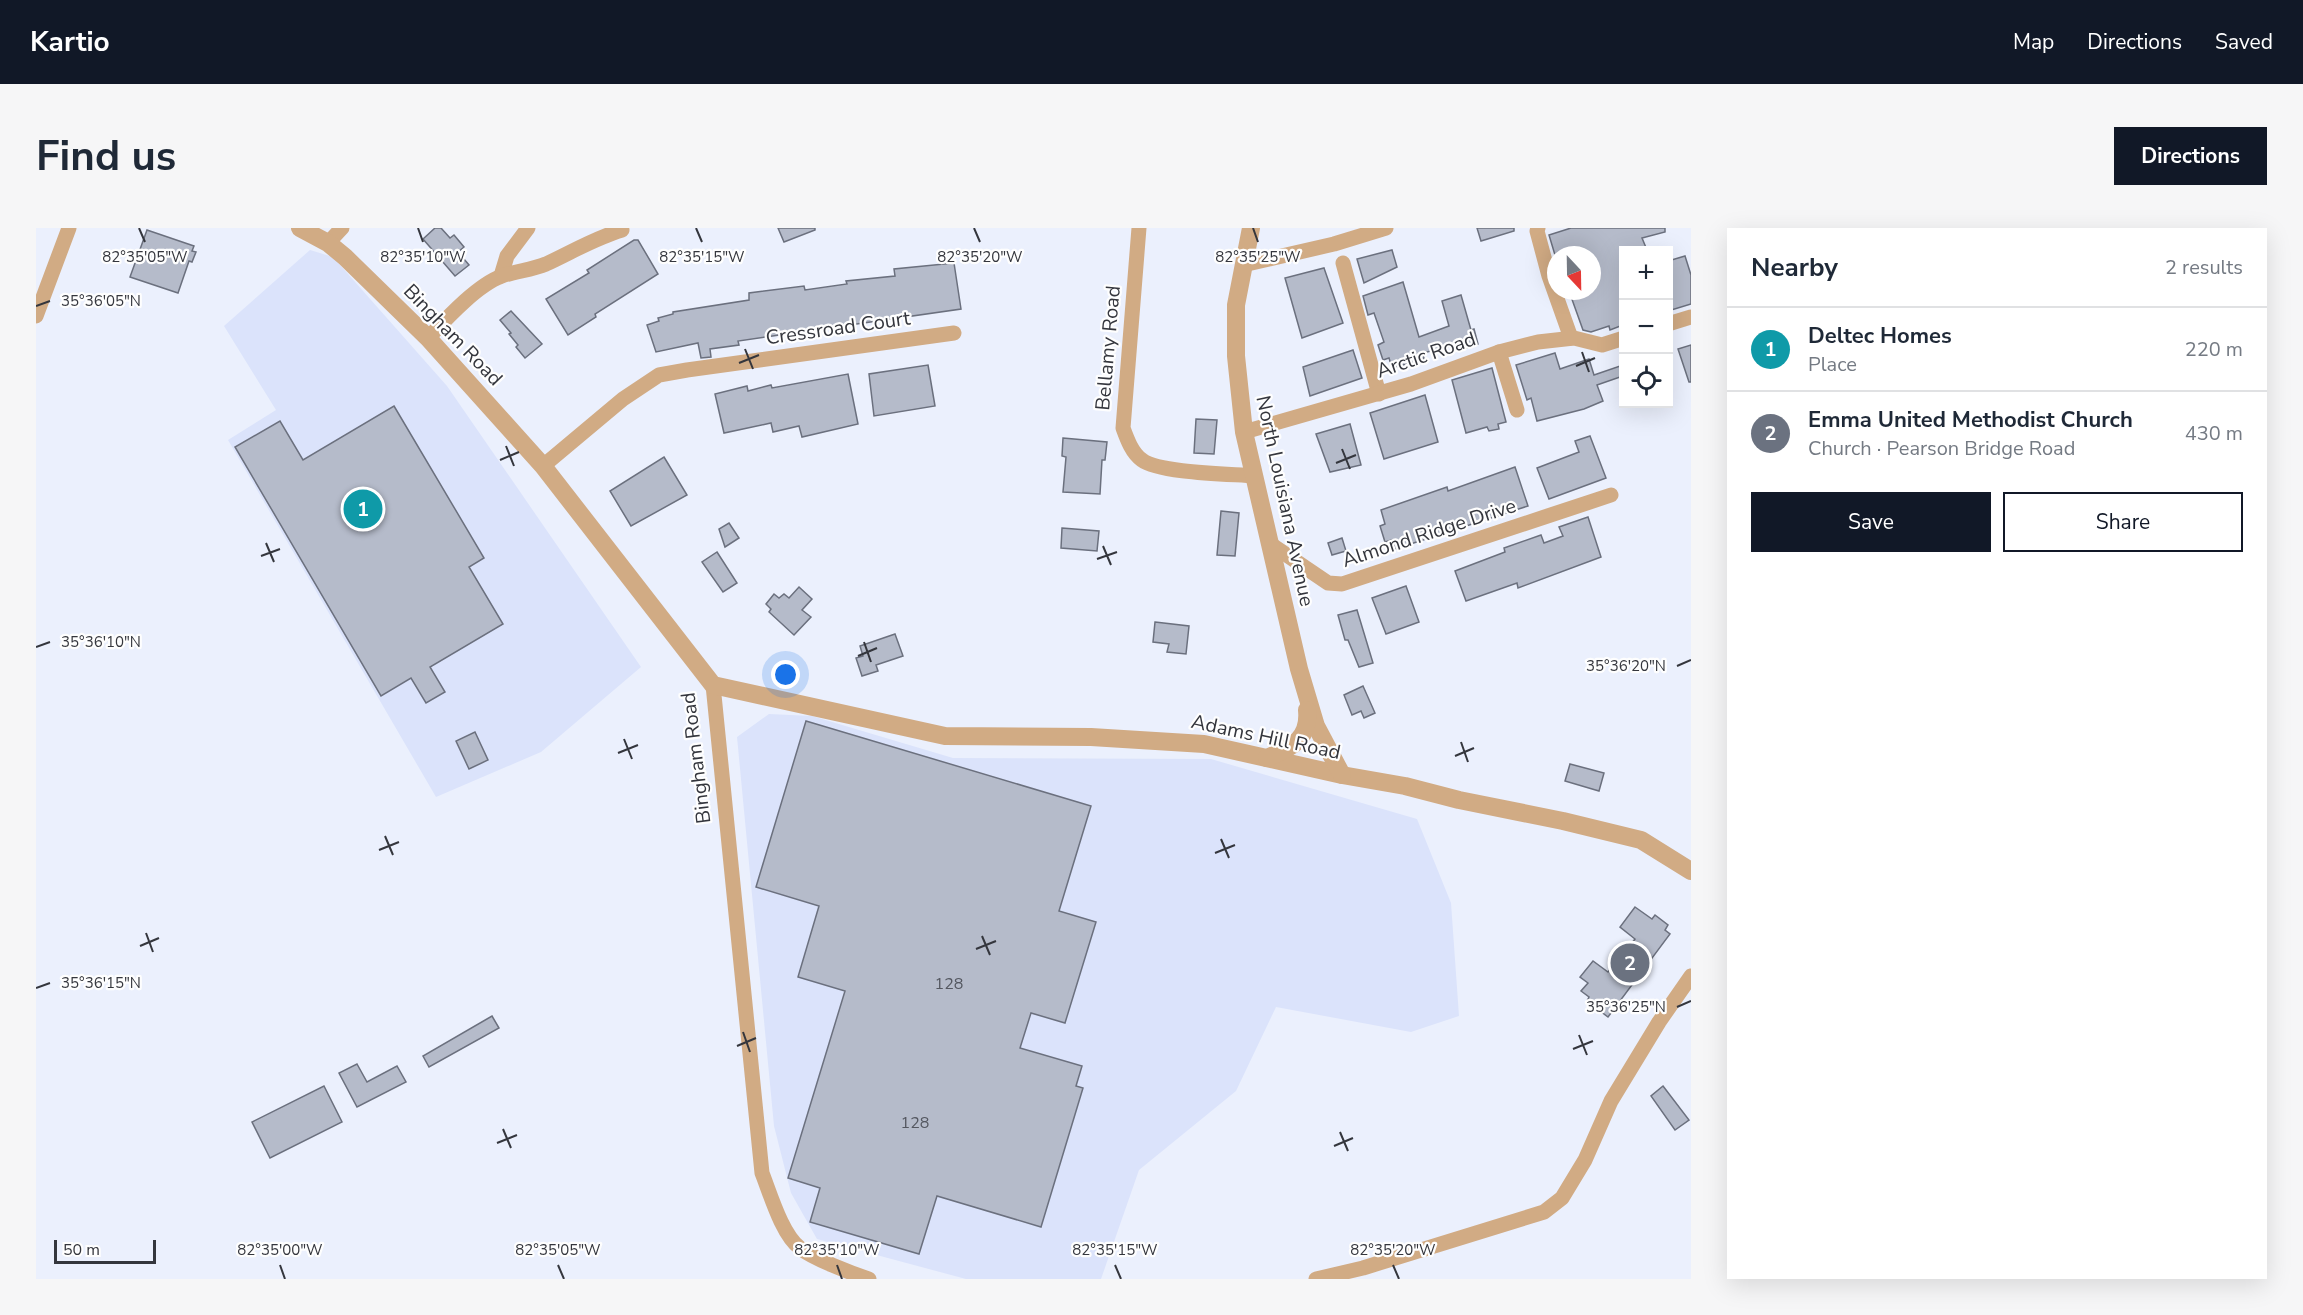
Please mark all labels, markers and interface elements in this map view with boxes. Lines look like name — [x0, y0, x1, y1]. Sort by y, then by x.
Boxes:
text: Kartio — [30, 23, 110, 61]
text: Map — [2013, 28, 2054, 56]
text: Directions — [2087, 28, 2182, 56]
text: Saved — [2215, 28, 2273, 56]
button: Directions — [2114, 127, 2267, 185]
text: Find us — [36, 128, 176, 185]
north arrow — [1547, 246, 1601, 300]
map controls — [1619, 246, 1673, 408]
button: + — [1619, 246, 1673, 300]
text: 82°35'05"W — [102, 247, 188, 267]
text: 82°35'10"W — [380, 247, 466, 267]
text: 82°35'15"W — [659, 247, 745, 267]
text: 82°35'20"W — [937, 247, 1023, 267]
text: 82°35'25"W — [1215, 247, 1301, 267]
text: Nearby — [1751, 250, 1838, 285]
text: 2 results — [2165, 254, 2243, 281]
street label: Bingham Road — [397, 278, 509, 392]
street label: Bellamy Road — [1089, 284, 1127, 412]
text: 35°36'05"N — [61, 291, 141, 311]
button: − — [1619, 300, 1673, 354]
street label: Cressroad Court — [764, 304, 913, 352]
text: Deltec Homes — [1808, 321, 1952, 351]
street label: Arctic Road — [1373, 325, 1479, 385]
text: 1 — [1765, 336, 1777, 363]
text: 220 m — [2185, 336, 2243, 363]
text: Place — [1808, 351, 1857, 378]
button: locate — [1619, 354, 1673, 408]
street label: North Louisiana Avenue — [1249, 393, 1321, 609]
text: Emma United Methodist Church — [1808, 405, 2133, 435]
text: 2 — [1765, 420, 1777, 447]
text: 430 m — [2185, 420, 2243, 447]
text: Church · Pearson Bridge Road — [1808, 435, 2075, 462]
pin: 1 — [344, 486, 382, 532]
street label: Almond Ridge Drive — [1339, 492, 1519, 574]
button: Save — [1751, 492, 1991, 552]
button: Share — [2003, 492, 2243, 552]
text: 35°36'10"N — [61, 632, 141, 652]
text: 35°36'20"N — [1586, 656, 1666, 676]
your location — [771, 660, 800, 689]
street label: Bingham Road — [675, 691, 717, 825]
street label: Adams Hill Road — [1189, 708, 1343, 766]
pin: 2 — [1610, 940, 1650, 986]
text: 35°36'15"N — [61, 973, 141, 993]
house number: 128 — [935, 973, 963, 995]
text: 35°36'25"N — [1586, 997, 1666, 1017]
house number: 128 — [901, 1112, 929, 1134]
scale bar — [54, 1237, 156, 1264]
text: 50 m — [63, 1239, 100, 1261]
text: 82°35'00"W — [237, 1240, 323, 1260]
text: 82°35'05"W — [515, 1240, 601, 1260]
text: 82°35'10"W — [794, 1240, 880, 1260]
text: 82°35'15"W — [1072, 1240, 1158, 1260]
text: 82°35'20"W — [1350, 1240, 1436, 1260]

